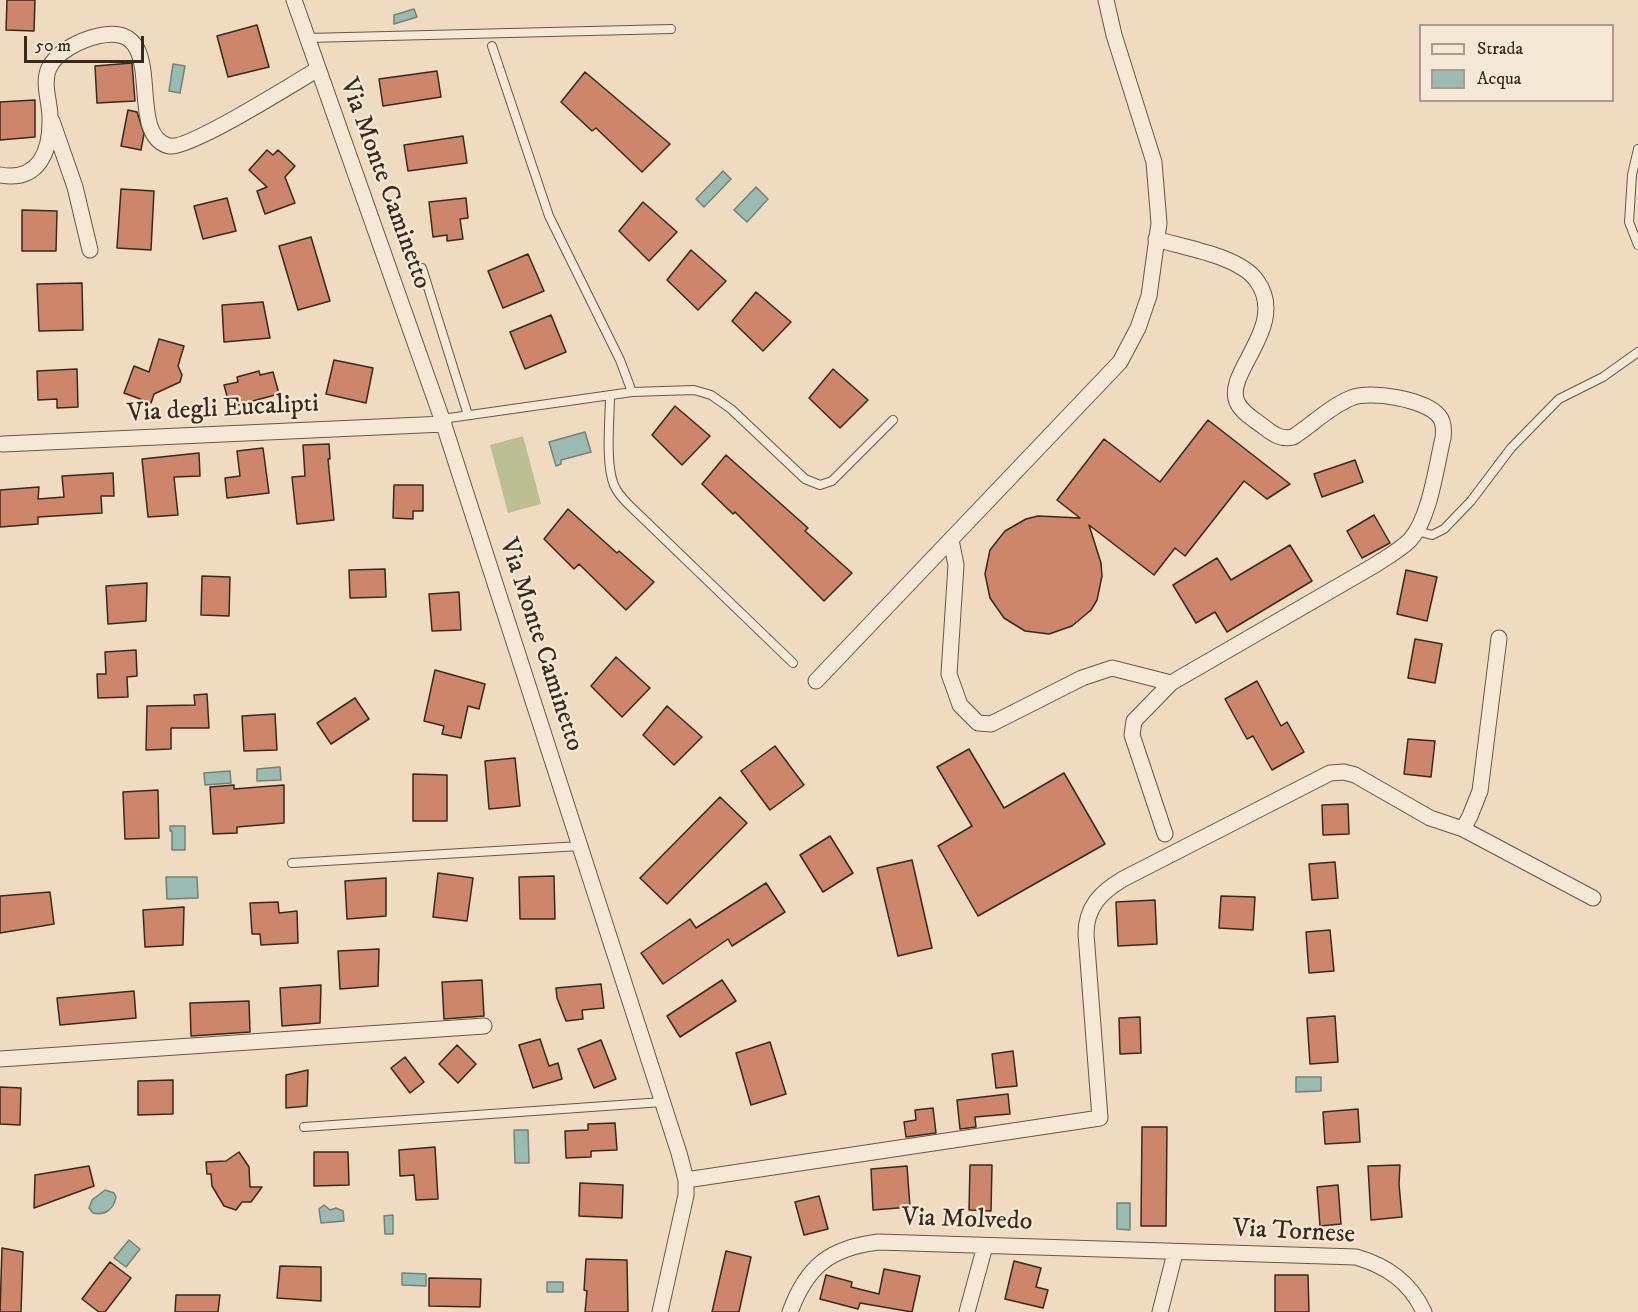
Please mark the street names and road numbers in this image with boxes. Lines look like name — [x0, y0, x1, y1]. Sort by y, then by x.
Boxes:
street label: Via Monte Caminetto — [331, 74, 437, 294]
street label: Via degli Eucalipti — [126, 389, 320, 431]
street label: Via Monte Caminetto — [491, 535, 589, 755]
street label: Via Molvedo — [901, 1203, 1033, 1239]
street label: Via Tornese — [1232, 1214, 1356, 1252]

